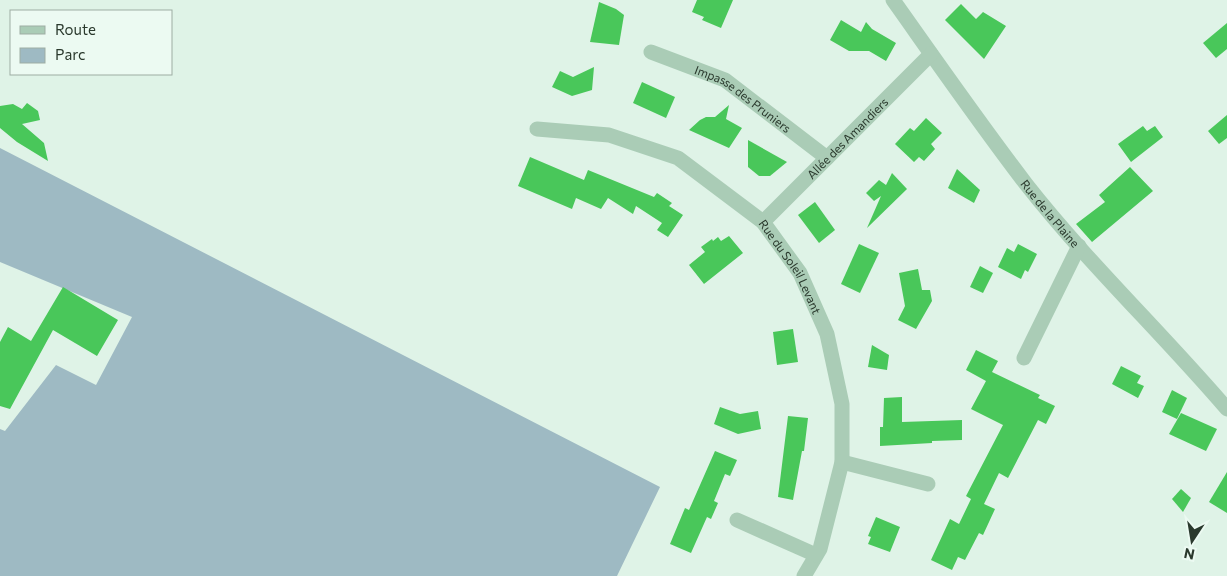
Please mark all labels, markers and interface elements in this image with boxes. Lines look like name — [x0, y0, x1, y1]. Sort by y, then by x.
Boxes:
legend — [10, 10, 172, 75]
text: Route — [55, 20, 96, 38]
text: Parc — [55, 45, 85, 63]
street label: Impasse des Pruniers — [693, 62, 794, 135]
street label: Allée des Amandiers — [804, 94, 891, 181]
street label: Rue de la Plaine — [1018, 177, 1083, 250]
street label: Rue du Soleil Levant — [756, 217, 824, 316]
north arrow — [1167, 516, 1217, 566]
text: N — [1182, 545, 1196, 564]

